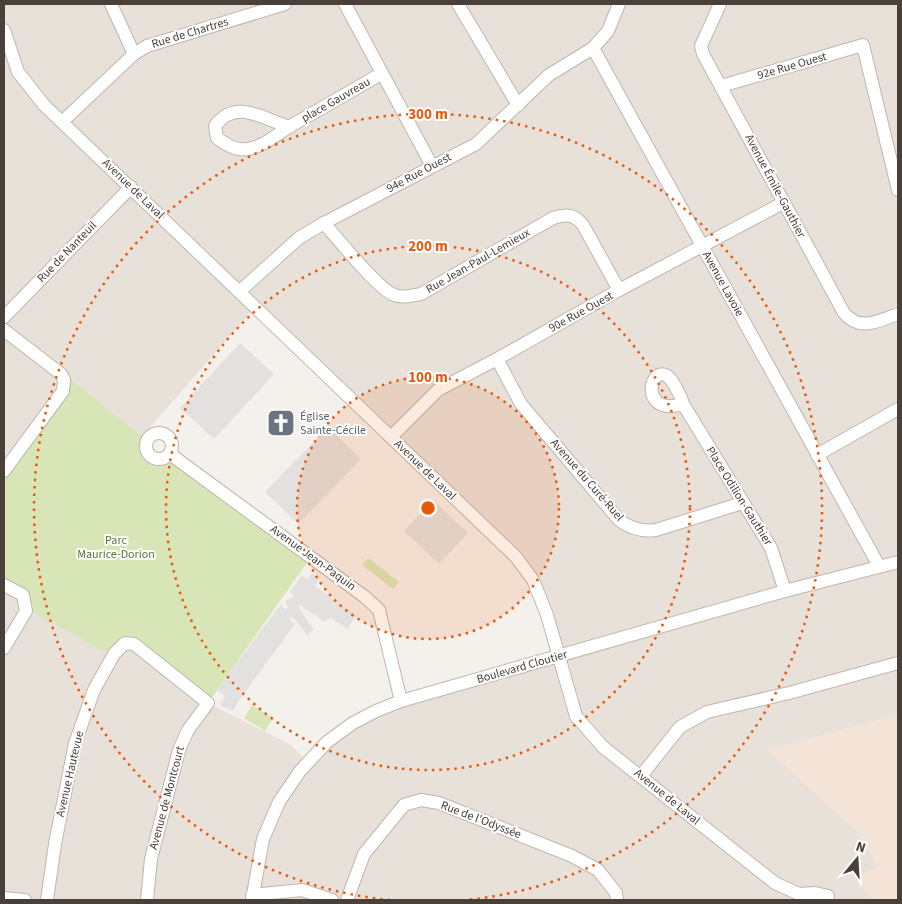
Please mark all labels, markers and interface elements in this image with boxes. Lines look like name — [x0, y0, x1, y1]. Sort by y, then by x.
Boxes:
street label: Rue de Chartres — [150, 13, 230, 53]
street label: 92e Rue Ouest — [755, 48, 829, 84]
street label: place Gauvreau — [298, 73, 374, 127]
text: 300 m — [408, 104, 448, 125]
street label: Avenue Émile-Gauthier — [740, 131, 810, 242]
street label: 94e Rue Ouest — [384, 149, 454, 197]
street label: Avenue de Laval — [98, 155, 168, 223]
street label: Rue de Nanteuil — [33, 218, 101, 286]
street label: Rue Jean-Paul-Lemieux — [423, 224, 534, 298]
text: 200 m — [408, 236, 448, 257]
street label: Avenue Lavoie — [698, 248, 748, 320]
street label: 90e Rue Ouest — [546, 287, 616, 337]
text: 100 m — [408, 367, 448, 388]
church icon: Église Sainte-Cécile — [266, 408, 296, 438]
place label: Église Sainte-Cécile — [300, 408, 366, 439]
street label: Avenue du Curé-Ruel — [546, 435, 628, 525]
street label: Avenue de Laval — [390, 436, 460, 504]
street label: Place Odilion-Gauthier — [702, 443, 777, 549]
centre of rings — [419, 499, 437, 517]
street label: Avenue Jean-Paquin — [267, 521, 359, 595]
park label: Parc Maurice-Dorion — [77, 532, 155, 563]
street label: Boulevard Cloutier — [475, 646, 570, 688]
street label: Avenue Hautevue — [52, 729, 88, 819]
street label: Avenue de Montcourt — [145, 744, 189, 852]
street label: Avenue de Laval — [630, 765, 704, 829]
street label: Rue de l'Odyssée — [438, 797, 524, 843]
north arrow — [832, 834, 882, 884]
text: N — [853, 837, 868, 859]

